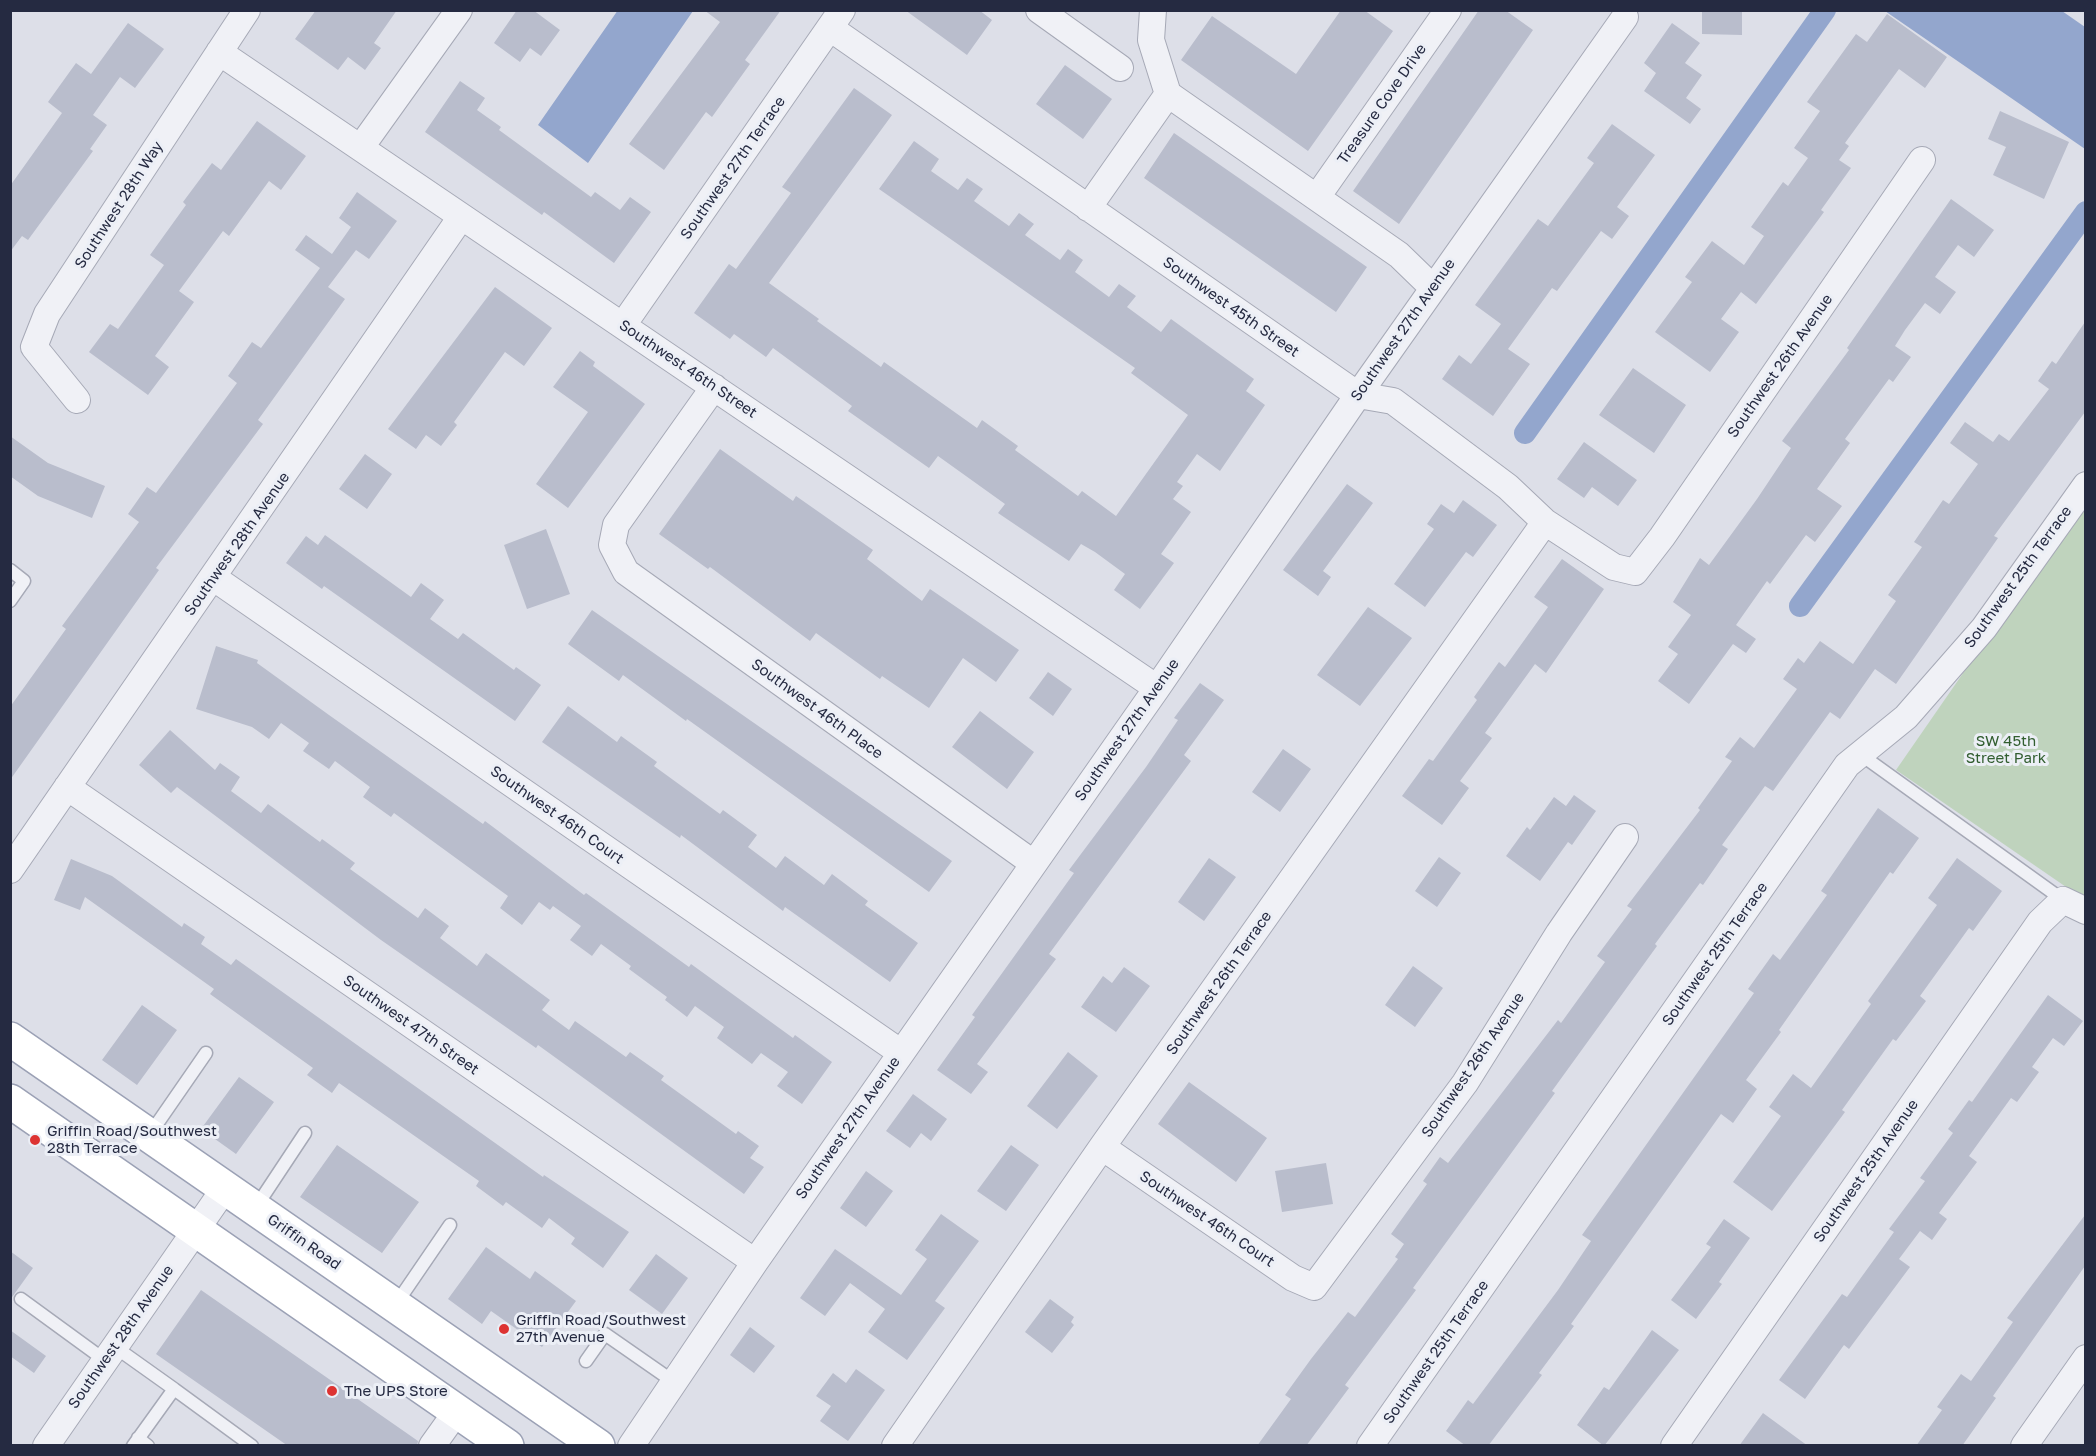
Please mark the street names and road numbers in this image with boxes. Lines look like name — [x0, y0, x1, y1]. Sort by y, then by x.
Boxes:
street label: Treasure Cove Drive — [1334, 40, 1430, 168]
street label: Southwest 27th Terrace — [677, 93, 789, 243]
street label: Southwest 28th Way — [71, 138, 167, 272]
street label: Southwest 45th Street — [1159, 253, 1303, 361]
street label: Southwest 27th Avenue — [1347, 255, 1459, 405]
street label: Southwest 26th Avenue — [1724, 291, 1836, 441]
street label: Southwest 46th Street — [616, 316, 760, 422]
street label: Southwest 28th Avenue — [181, 469, 293, 619]
street label: Southwest 25th Terrace — [1960, 503, 2076, 651]
street label: Southwest 46th Place — [748, 655, 886, 763]
street label: Southwest 27th Avenue — [1071, 655, 1183, 805]
street label: Southwest 46th Court — [487, 762, 627, 868]
street label: Southwest 25th Terrace — [1659, 879, 1771, 1029]
street label: Southwest 26th Terrace — [1162, 908, 1276, 1058]
street label: Southwest 47th Street — [340, 971, 482, 1079]
street label: Southwest 26th Avenue — [1418, 989, 1528, 1141]
street label: Southwest 27th Avenue — [792, 1053, 904, 1203]
street label: Southwest 25th Avenue — [1810, 1096, 1922, 1246]
street label: Southwest 46th Court — [1136, 1167, 1278, 1271]
street label: Griffin Road — [264, 1210, 344, 1274]
street label: Southwest 28th Avenue — [65, 1262, 177, 1412]
street label: Southwest 25th Terrace — [1380, 1277, 1492, 1427]

